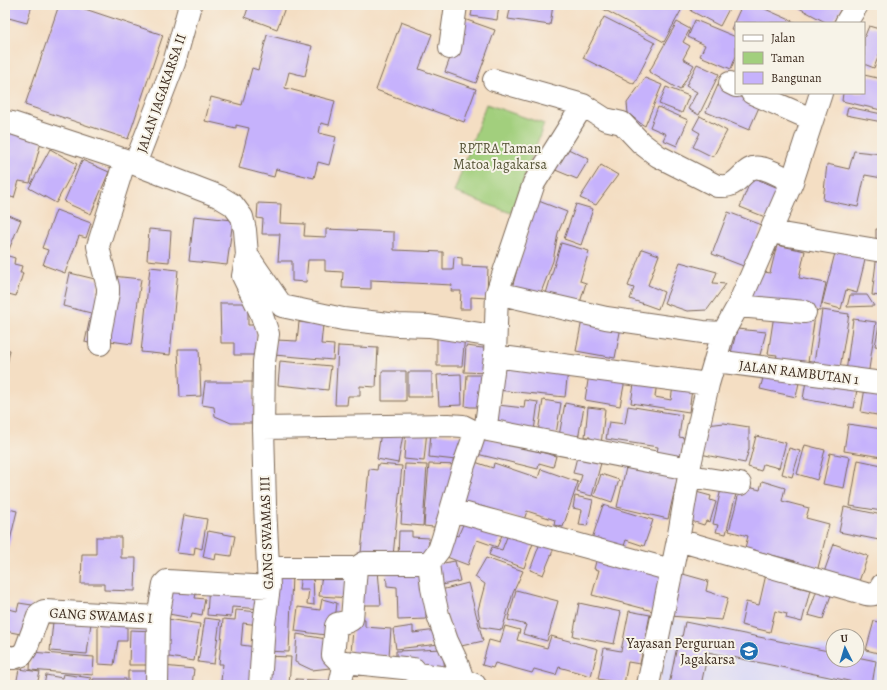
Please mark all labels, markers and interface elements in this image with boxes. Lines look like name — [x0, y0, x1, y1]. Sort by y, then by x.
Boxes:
legend — [735, 22, 865, 94]
text: Jalan — [771, 30, 796, 46]
street label: JALAN JAGAKARSA II — [132, 31, 191, 155]
text: Taman — [771, 50, 805, 66]
text: Bangunan — [771, 70, 822, 86]
park label: RPTRA Taman Matoa Jagakarsa — [453, 139, 547, 174]
street label: JALAN RAMBUTAN 1 — [738, 356, 860, 389]
street label: GANG SWAMAS III — [255, 476, 278, 590]
street label: GANG SWAMAS I — [49, 603, 153, 628]
north arrow — [825, 628, 865, 668]
text: U — [840, 631, 849, 646]
place label: Yayasan Perguruan Jagakarsa — [625, 634, 735, 669]
school or university icon: Yayasan Perguruan Jagakarsa — [738, 640, 760, 662]

